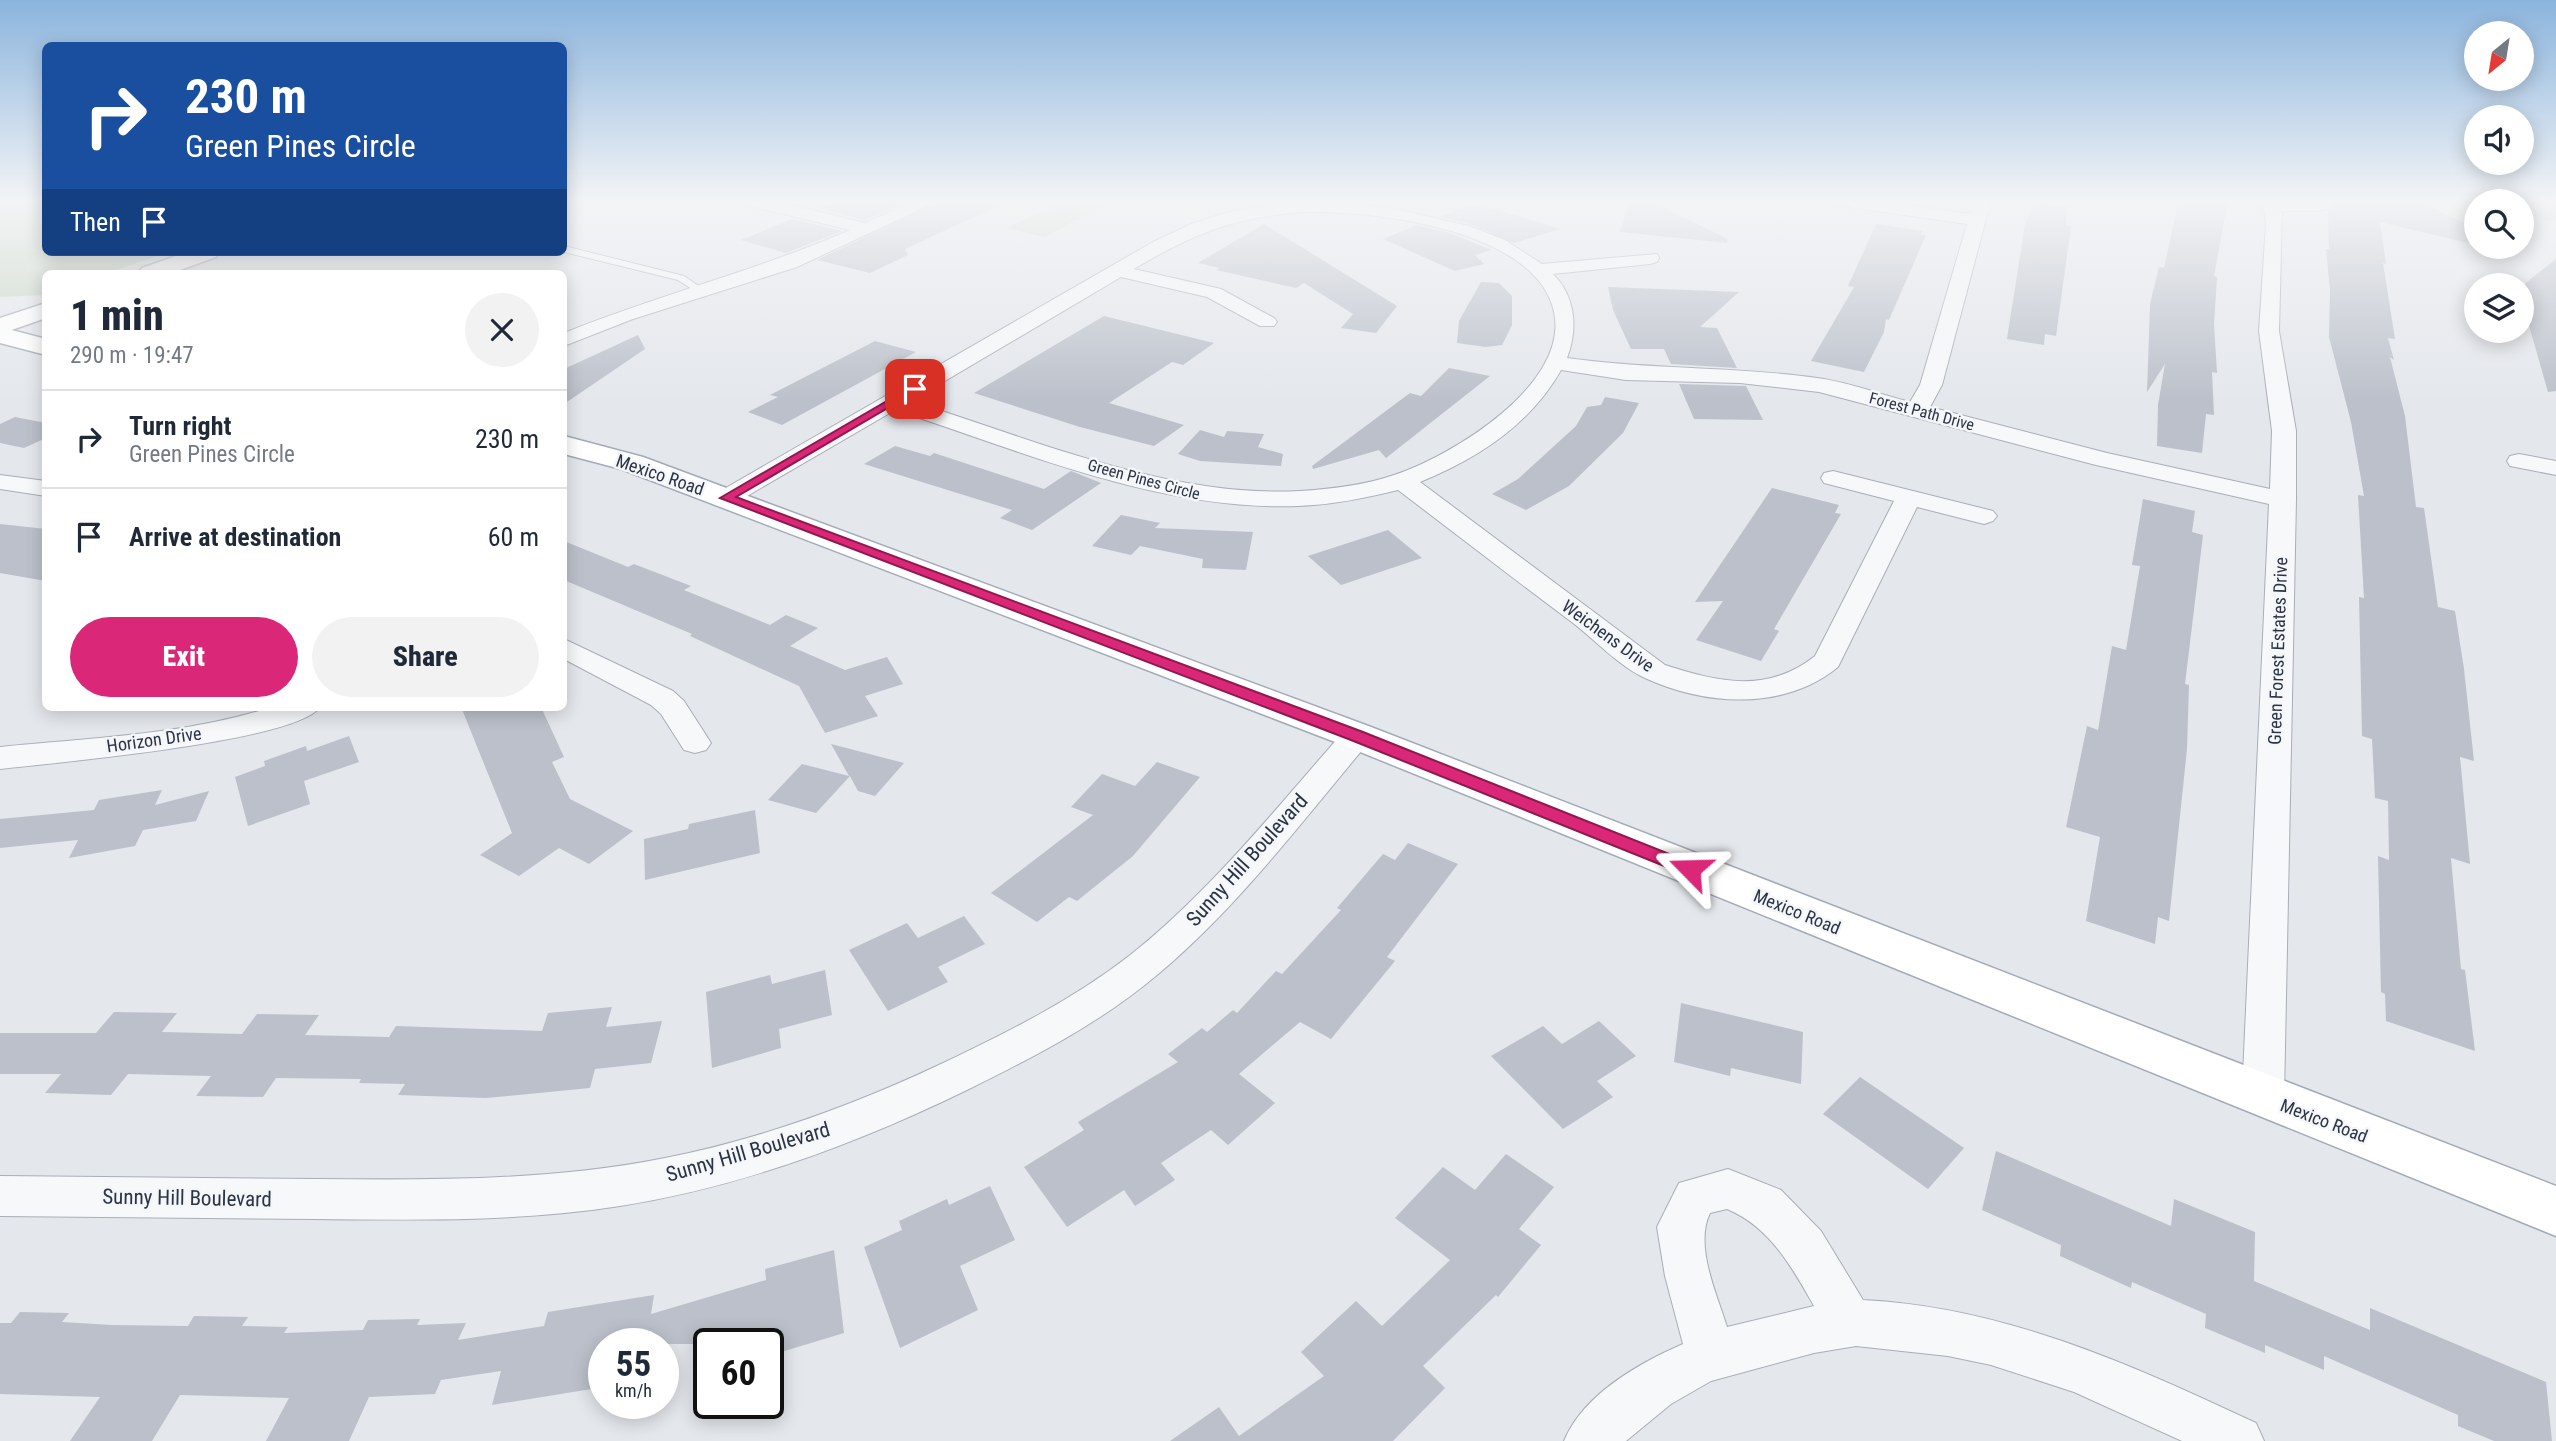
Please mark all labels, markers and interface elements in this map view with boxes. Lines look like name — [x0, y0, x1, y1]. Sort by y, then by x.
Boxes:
north arrow — [2464, 21, 2534, 91]
map controls — [2464, 21, 2534, 343]
text: 230 m — [185, 68, 307, 125]
icon: right — [70, 70, 161, 161]
button: sound — [2464, 105, 2534, 175]
text: Green Pines Circle — [185, 127, 416, 165]
button: search — [2464, 189, 2534, 259]
icon: arrive — [135, 203, 173, 241]
text: Then — [70, 207, 121, 237]
button: layers — [2464, 273, 2534, 343]
text: 1 min — [70, 291, 164, 340]
button: close — [465, 293, 539, 367]
text: 290 m · 19:47 — [70, 342, 194, 369]
pin — [885, 359, 945, 419]
icon: arrive — [896, 370, 934, 408]
street label: Forest Path Drive — [1867, 388, 1976, 435]
text: Turn right — [129, 411, 231, 441]
icon: right — [70, 420, 108, 458]
text: 230 m — [475, 424, 539, 454]
text: Green Pines Circle — [129, 441, 295, 468]
street label: Mexico Road — [613, 450, 707, 499]
street label: Green Pines Circle — [1086, 455, 1202, 504]
icon: arrive — [70, 518, 108, 556]
text: Arrive at destination — [129, 522, 341, 552]
text: 60 m — [488, 522, 539, 552]
street label: Green Forest Estates Drive — [2264, 557, 2291, 745]
street label: Weichens Drive — [1558, 595, 1658, 676]
button: Exit — [70, 617, 298, 697]
button: Share — [312, 617, 539, 697]
street label: Horizon Drive — [105, 722, 203, 757]
street label: Sunny Hill Boulevard — [1181, 789, 1313, 931]
position arrow — [1653, 832, 1727, 906]
street label: Mexico Road — [1751, 885, 1844, 938]
street label: Mexico Road — [2278, 1094, 2371, 1147]
street label: Sunny Hill Boulevard — [663, 1117, 833, 1187]
street label: Sunny Hill Boulevard — [102, 1185, 272, 1211]
speed limit sign: 60 — [693, 1328, 784, 1419]
text: 55 — [616, 1344, 651, 1385]
text: km/h — [615, 1380, 652, 1401]

